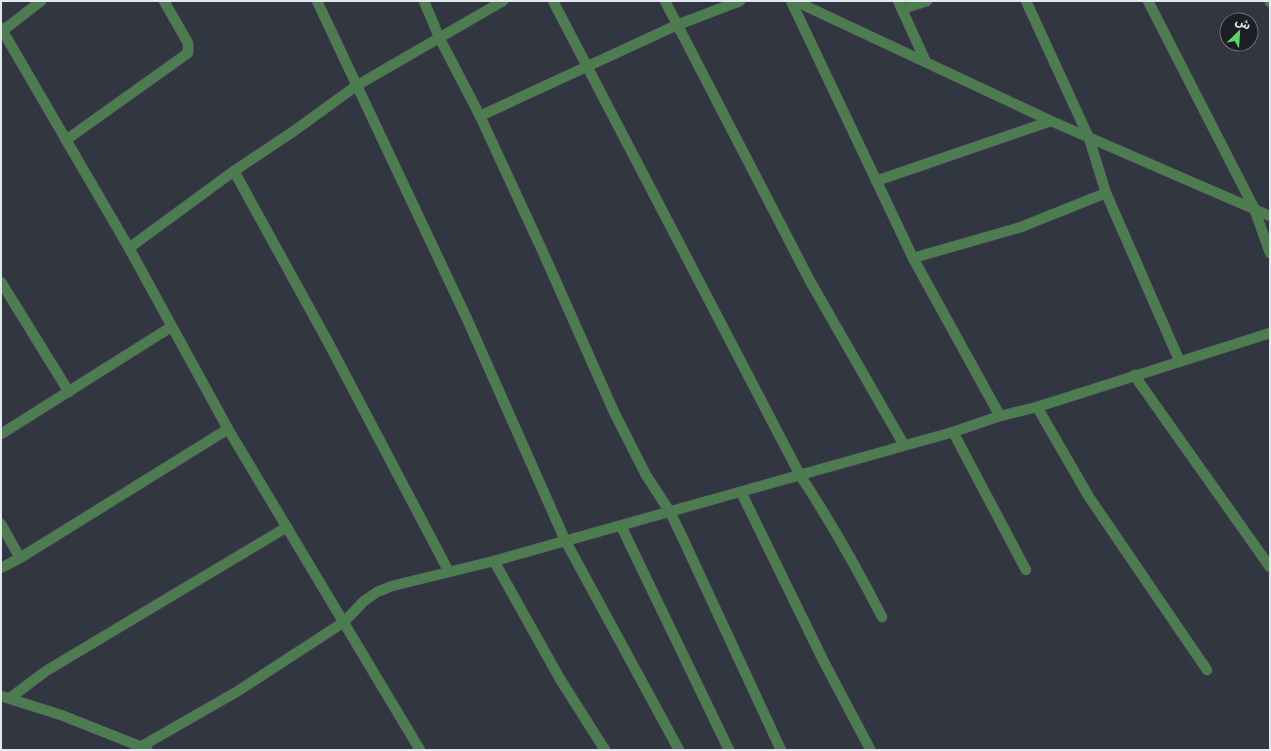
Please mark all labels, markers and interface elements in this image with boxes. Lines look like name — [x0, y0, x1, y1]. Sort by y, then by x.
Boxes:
north arrow — [1219, 12, 1259, 52]
text: ش — [1233, 13, 1253, 32]

